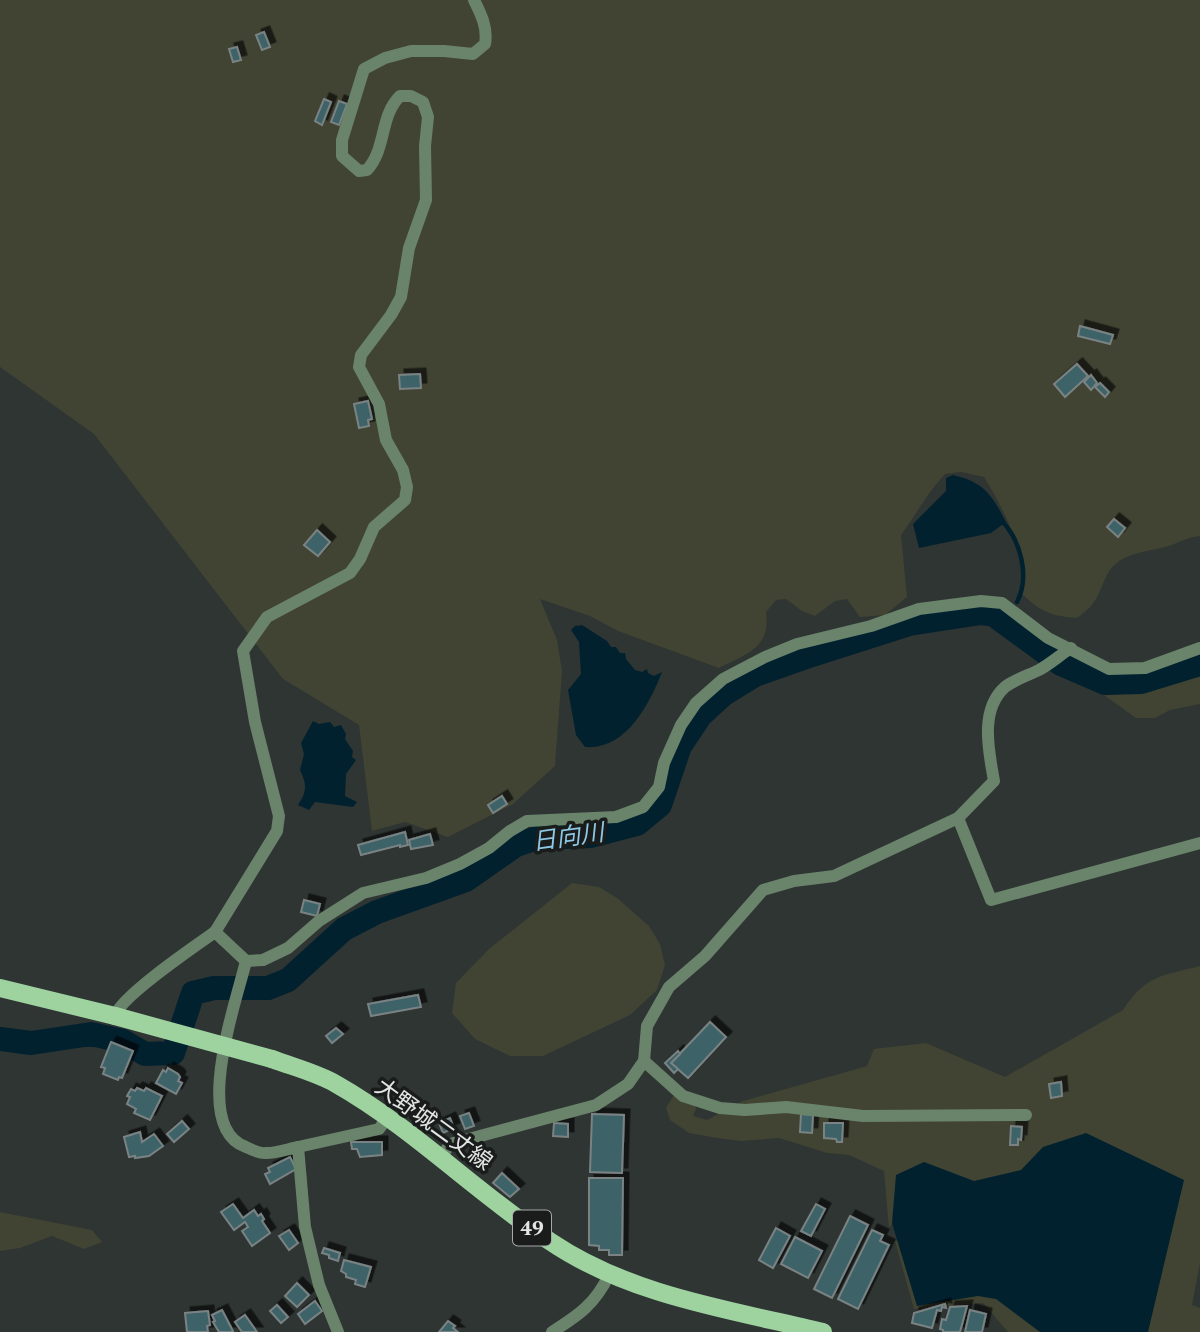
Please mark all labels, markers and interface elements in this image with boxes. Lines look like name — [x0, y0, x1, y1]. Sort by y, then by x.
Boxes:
water label: 日向川 — [530, 815, 609, 861]
street label: 大野城二丈線 — [367, 1070, 499, 1180]
road number: 49 — [513, 1210, 551, 1246]

